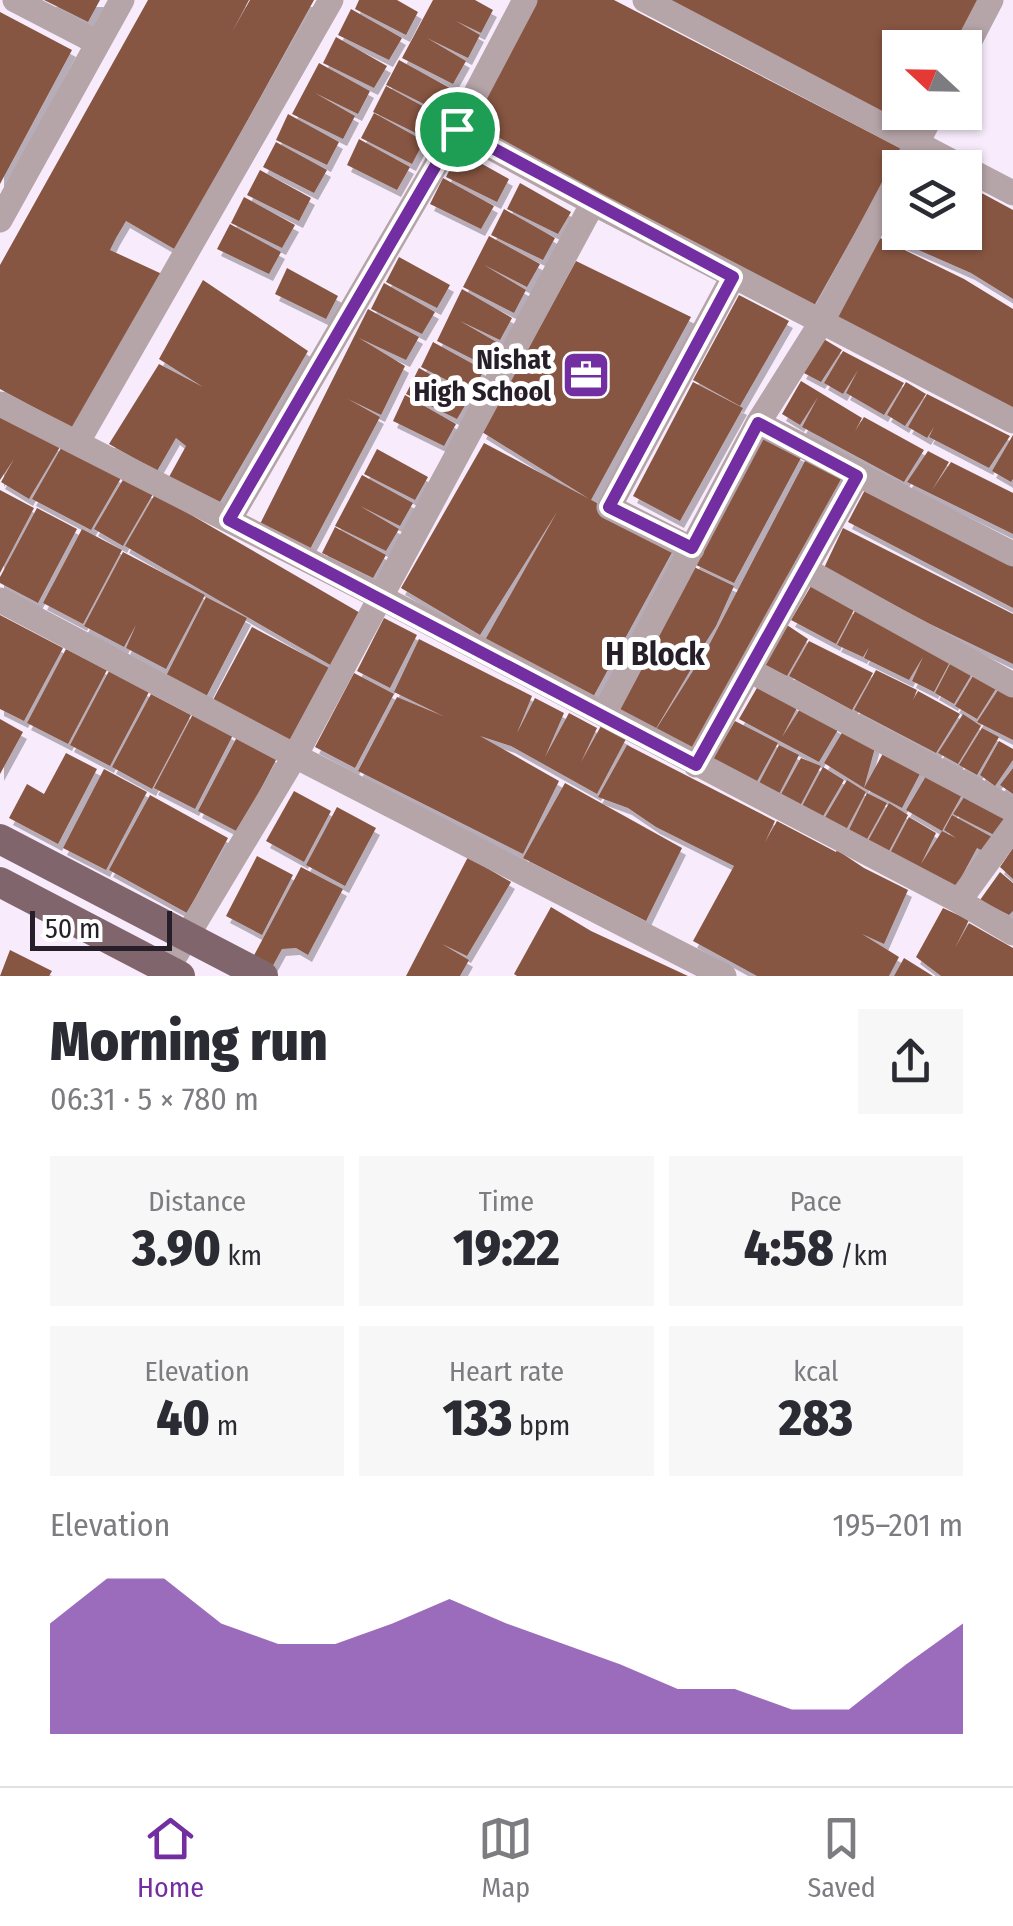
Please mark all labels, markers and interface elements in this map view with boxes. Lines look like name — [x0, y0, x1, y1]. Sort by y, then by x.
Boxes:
north arrow — [882, 30, 982, 130]
map controls — [882, 30, 982, 250]
pin — [415, 87, 500, 172]
icon: arrive — [430, 102, 485, 157]
button: layers — [882, 150, 982, 250]
place label: Nishat High School — [414, 343, 552, 408]
office icon: Nishat High School — [560, 349, 612, 401]
district label: H Block — [605, 635, 706, 673]
scale bar — [30, 906, 172, 950]
text: 50 m — [45, 912, 101, 945]
text: Morning run — [50, 1009, 328, 1075]
button: share — [858, 1009, 963, 1114]
text: 06:31 · 5 × 780 m — [50, 1080, 259, 1118]
text: Distance — [148, 1185, 246, 1218]
text: Time — [479, 1185, 534, 1218]
text: Pace — [790, 1185, 842, 1218]
text: 3.90 — [132, 1218, 221, 1278]
text: 19:22 — [453, 1218, 560, 1278]
text: 4:58 — [744, 1218, 834, 1278]
text: km — [221, 1239, 262, 1272]
text: /km — [834, 1239, 888, 1272]
text: Elevation — [144, 1355, 250, 1388]
text: Heart rate — [449, 1355, 564, 1388]
text: kcal — [793, 1355, 839, 1388]
text: 40 — [156, 1388, 210, 1448]
text: 133 — [443, 1388, 512, 1448]
text: 283 — [779, 1388, 853, 1448]
text: m — [210, 1409, 238, 1442]
text: bpm — [512, 1409, 570, 1442]
text: Elevation — [50, 1506, 170, 1544]
text: 195–201 m — [833, 1506, 963, 1544]
tab: Home — [137, 1811, 204, 1904]
tab: Map — [478, 1811, 533, 1904]
tab: Saved — [807, 1811, 876, 1904]

